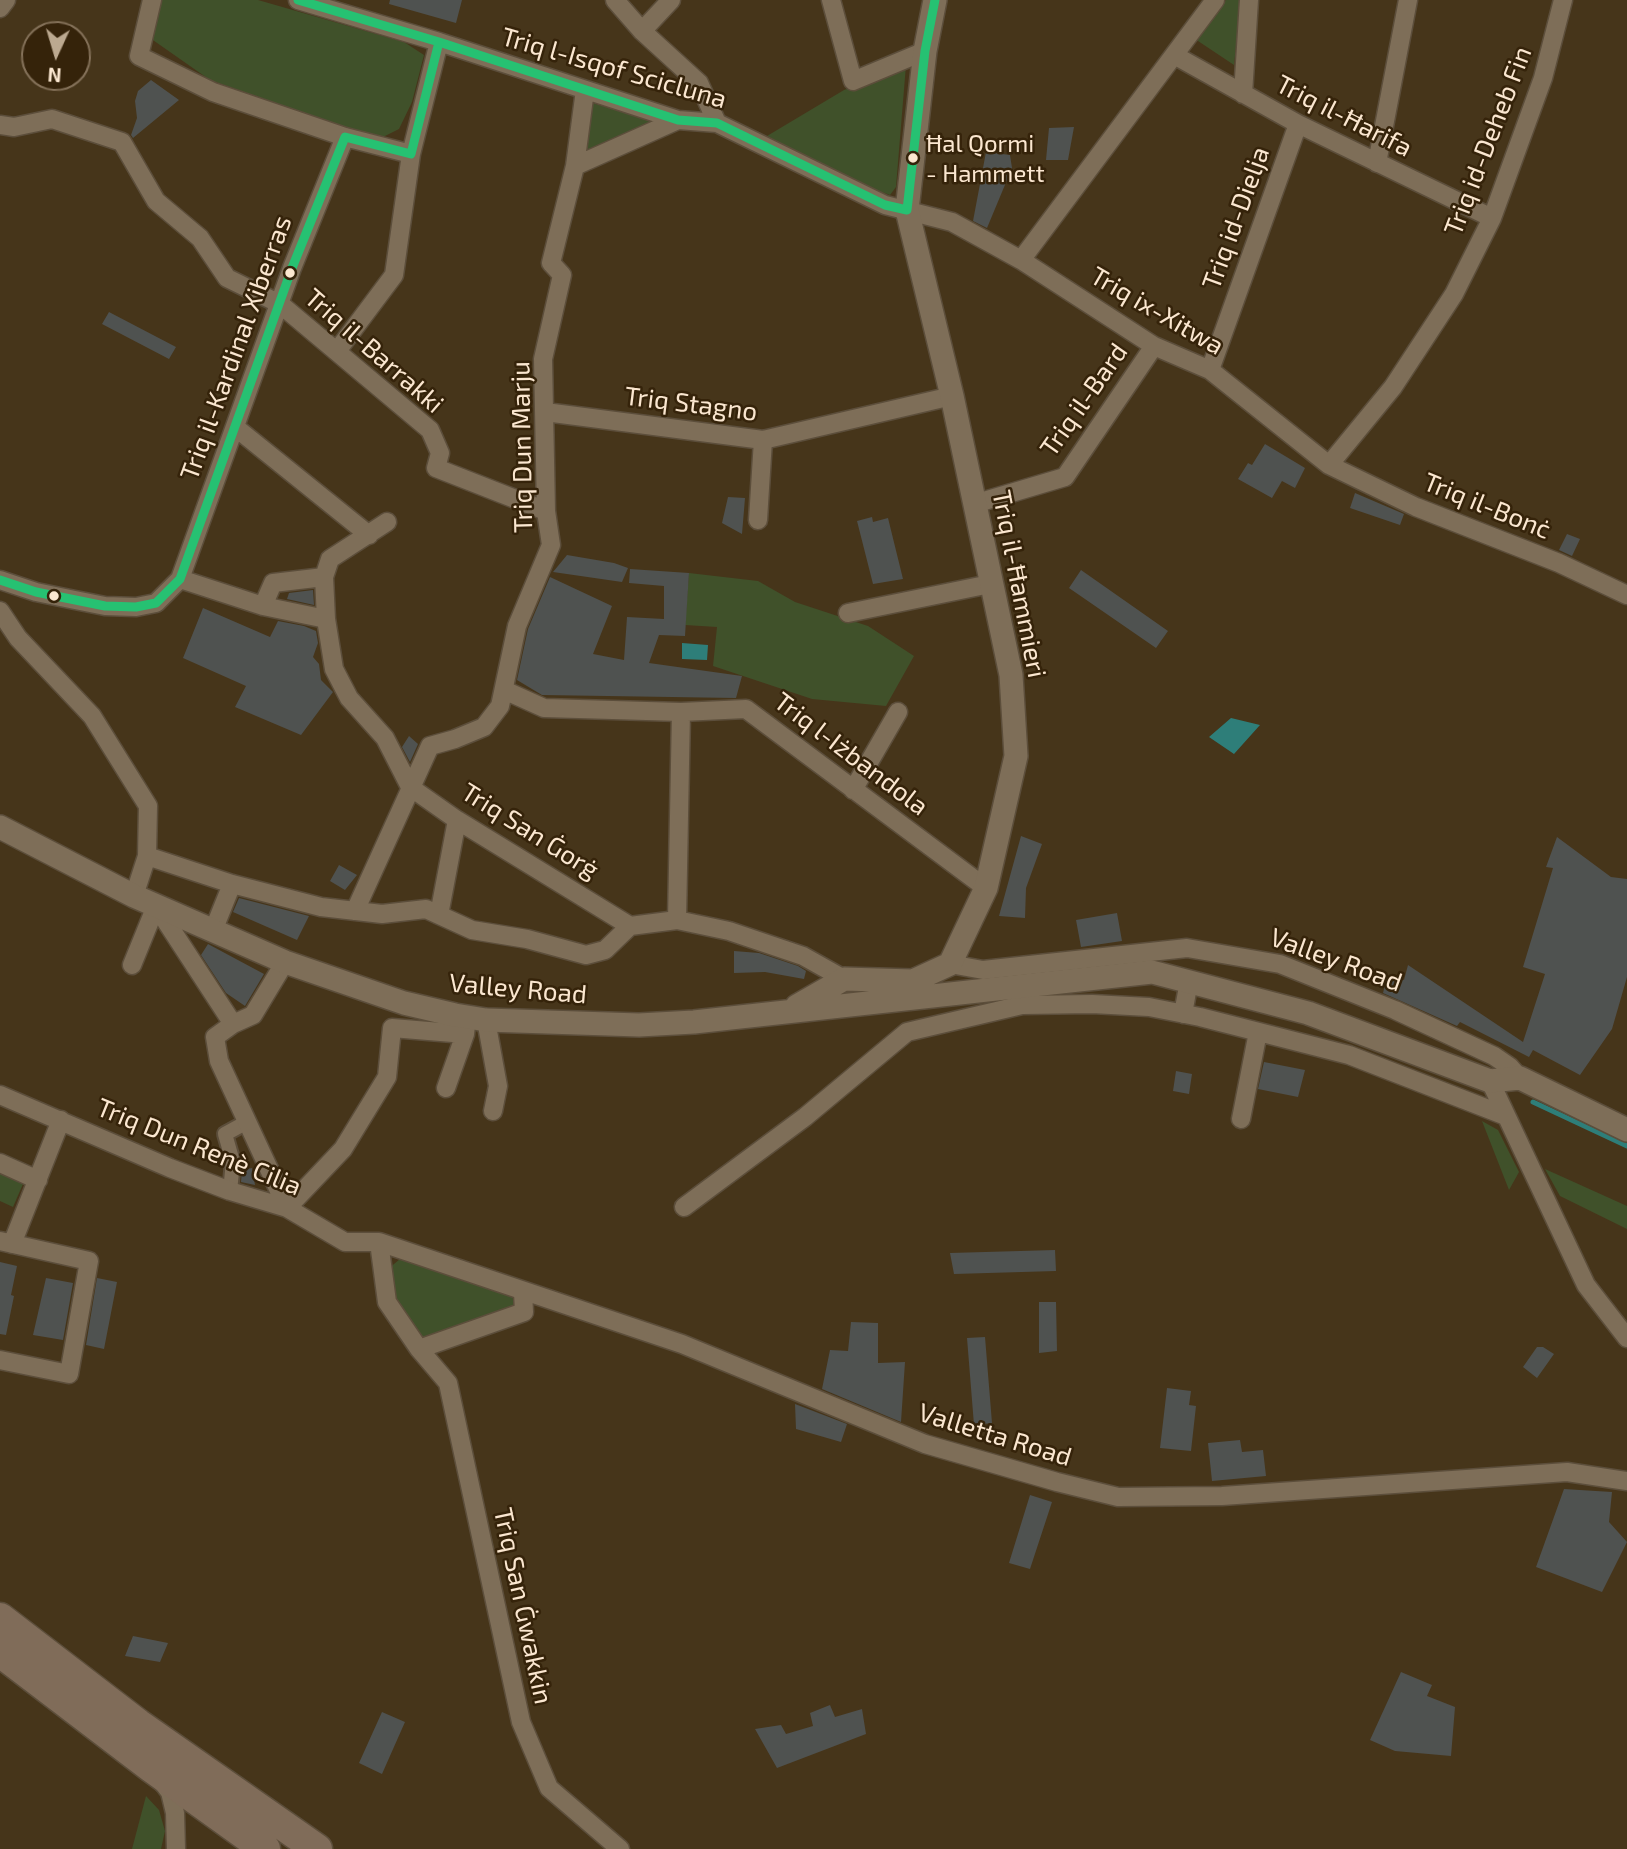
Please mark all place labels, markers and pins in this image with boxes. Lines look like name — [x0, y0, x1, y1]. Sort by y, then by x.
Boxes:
place label: Ħal Qormi - Hammett — [926, 130, 1045, 186]
marker: Ħal Qormi - Hammett — [906, 151, 920, 165]
unlabelled marker — [283, 266, 297, 280]
unlabelled marker — [47, 589, 61, 603]

